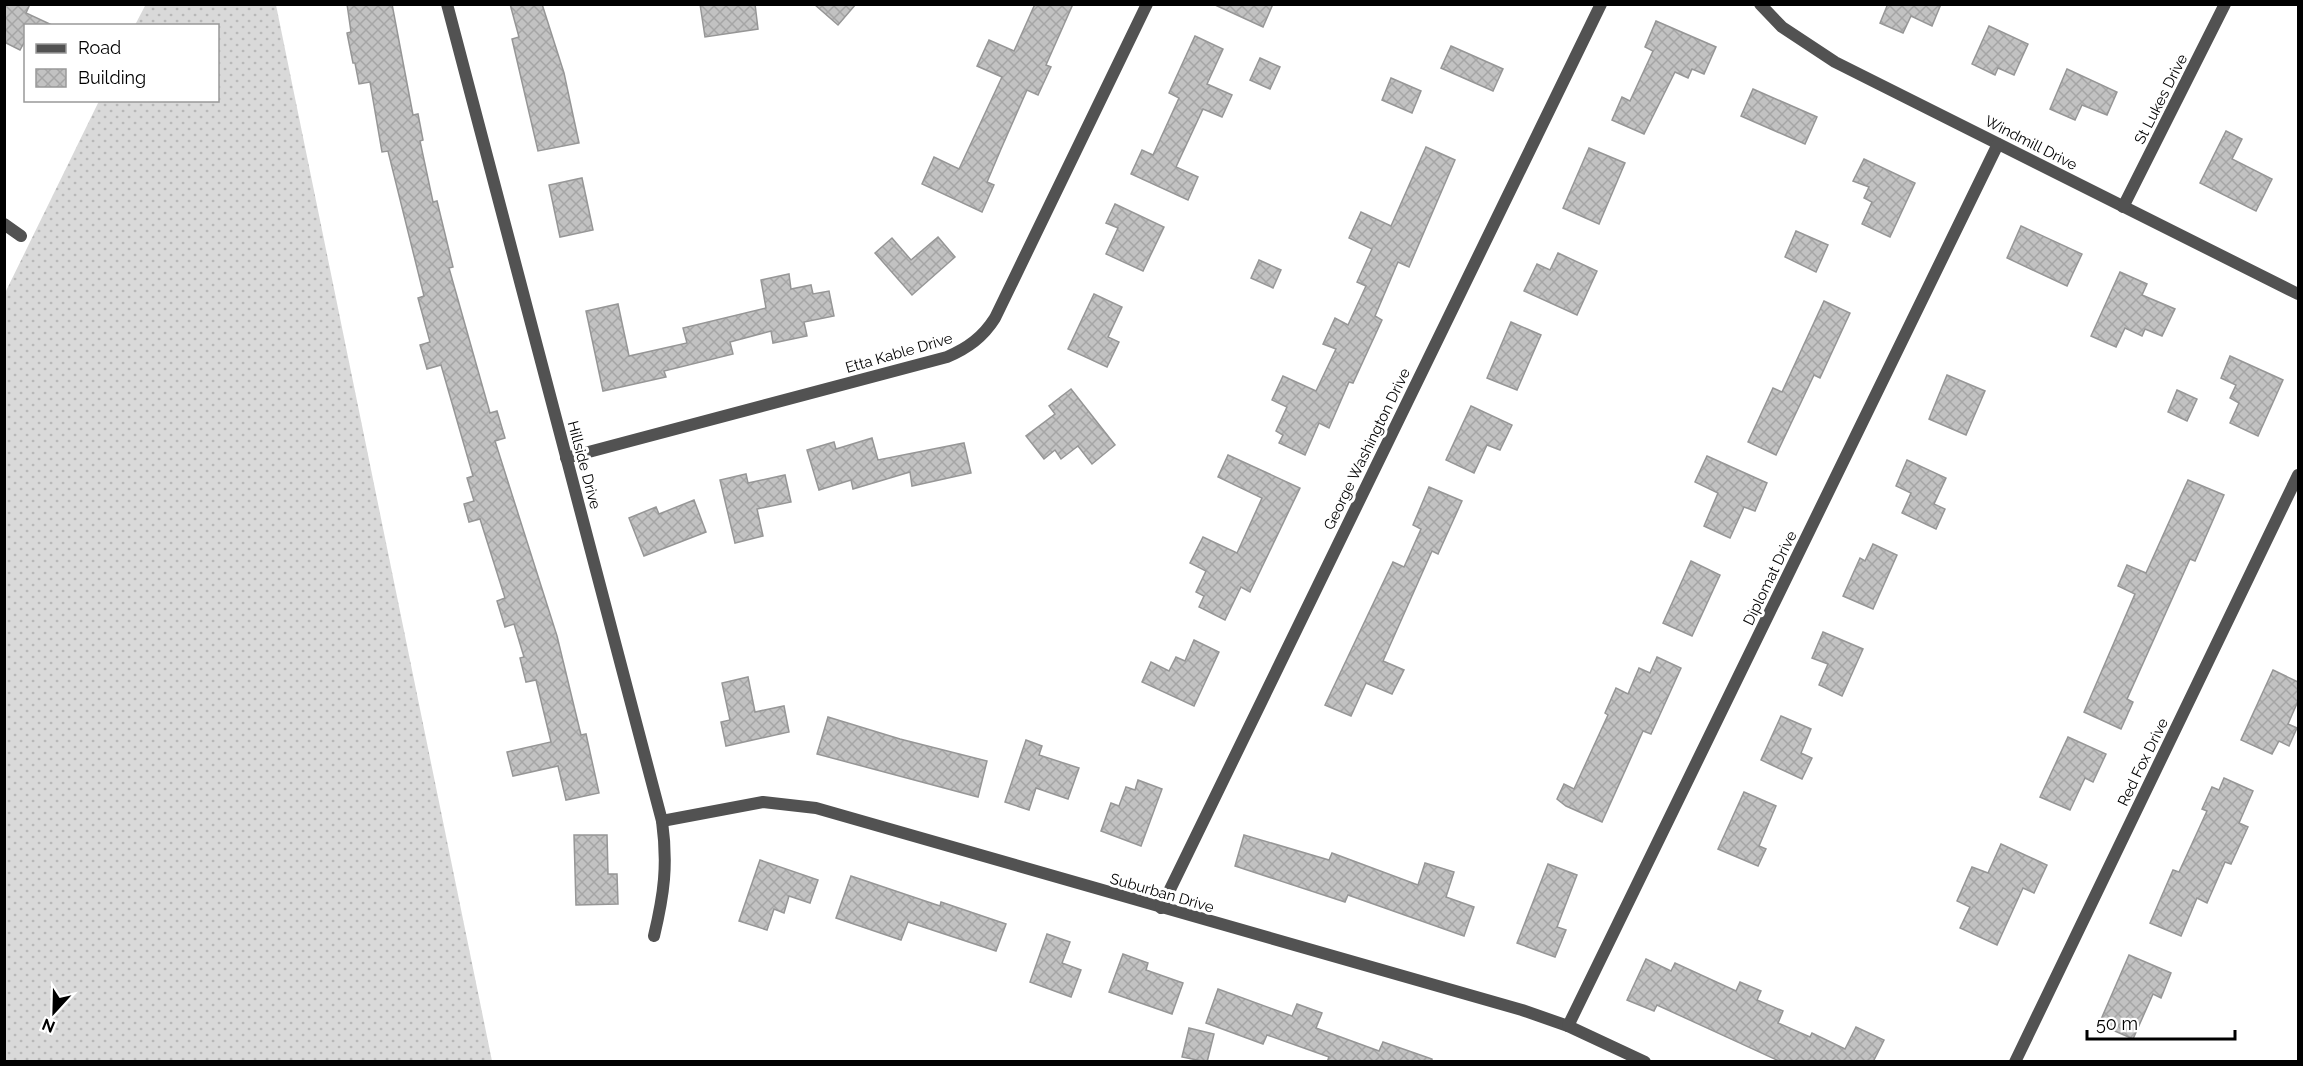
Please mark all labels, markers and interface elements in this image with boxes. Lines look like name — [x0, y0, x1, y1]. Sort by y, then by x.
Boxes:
legend — [24, 24, 219, 102]
text: Road — [78, 37, 121, 58]
street label: St Lukes Drive — [2131, 51, 2192, 147]
text: Building — [78, 67, 146, 88]
street label: Windmill Drive — [1982, 112, 2080, 174]
street label: Etta Kable Drive — [843, 329, 955, 377]
street label: George Washington Drive — [1320, 365, 1414, 533]
street label: Hillside Drive — [564, 419, 604, 511]
street label: Diplomat Drive — [1739, 528, 1801, 628]
street label: Red Fox Drive — [2114, 715, 2172, 809]
street label: Suburban Drive — [1108, 870, 1216, 916]
north arrow — [24, 982, 84, 1042]
scale bar — [2087, 1003, 2236, 1041]
text: 50 m — [2096, 1013, 2138, 1034]
text: N — [39, 1014, 58, 1037]

